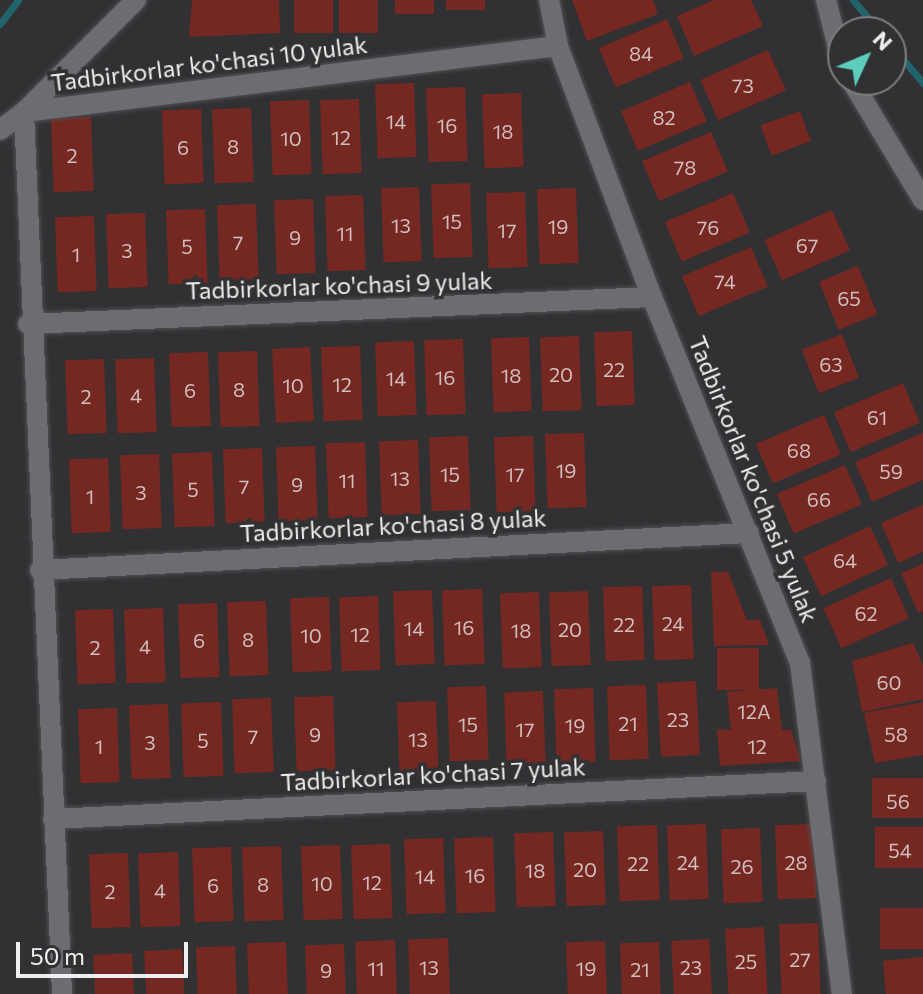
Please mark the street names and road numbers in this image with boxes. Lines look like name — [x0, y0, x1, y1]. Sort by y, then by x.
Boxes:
street label: Tadbirkorlar ko'chasi 10 yulak — [49, 29, 369, 97]
street label: Tadbirkorlar ko'chasi 9 yulak — [185, 265, 493, 305]
street label: Tadbirkorlar ko'chasi 5 yulak — [683, 332, 825, 626]
street label: Tadbirkorlar ko'chasi 8 yulak — [239, 503, 547, 547]
street label: Tadbirkorlar ko'chasi 7 yulak — [280, 752, 586, 796]

